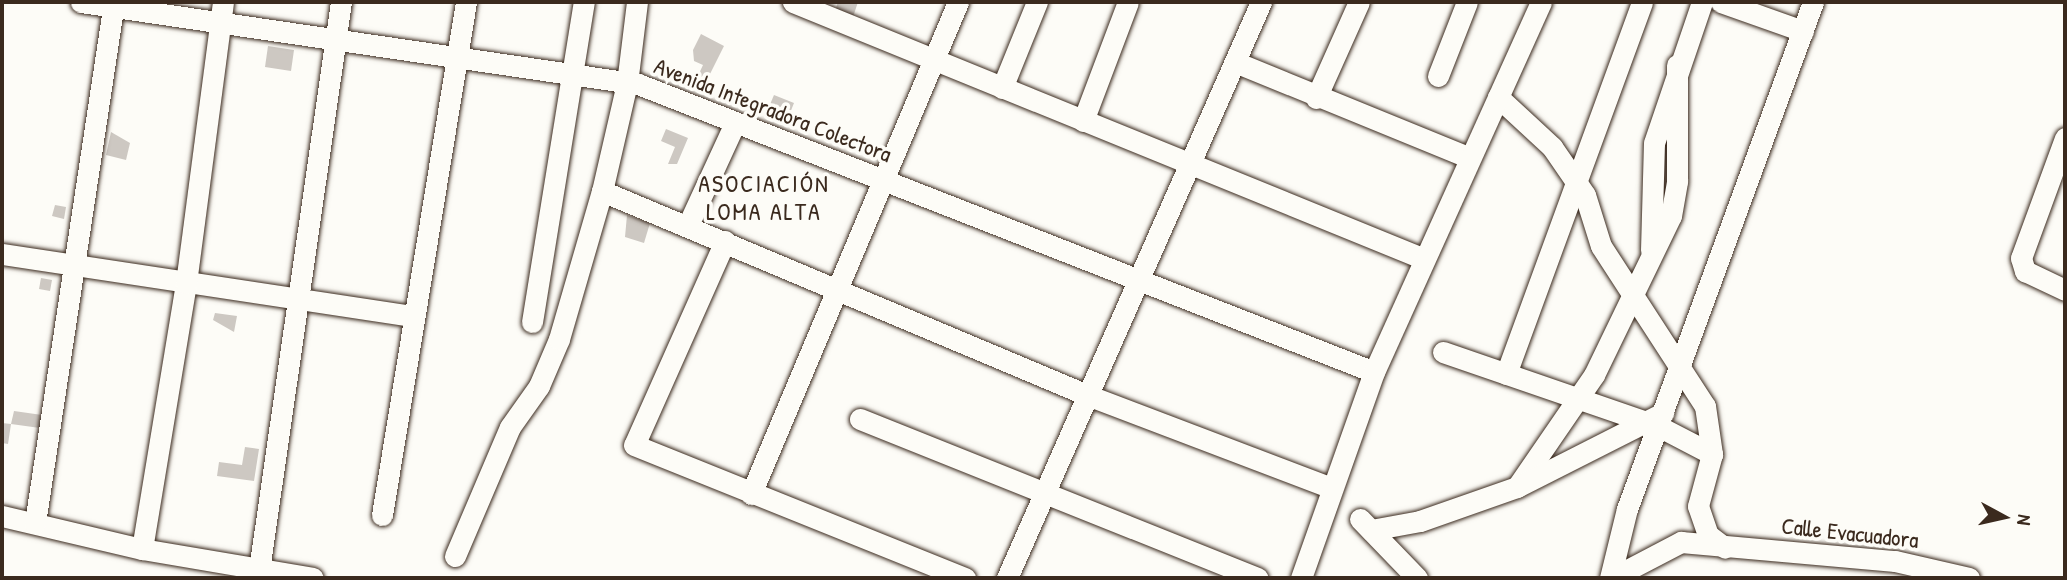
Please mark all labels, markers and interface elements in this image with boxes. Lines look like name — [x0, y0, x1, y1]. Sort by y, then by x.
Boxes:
street label: Avenida Integradora Colectora — [650, 52, 896, 168]
district label: ASOCIACIÓN LOMA ALTA — [700, 170, 828, 226]
north arrow — [1969, 482, 2039, 552]
street label: Calle Evacuadora — [1780, 512, 1920, 554]
text: N — [2011, 513, 2038, 527]

